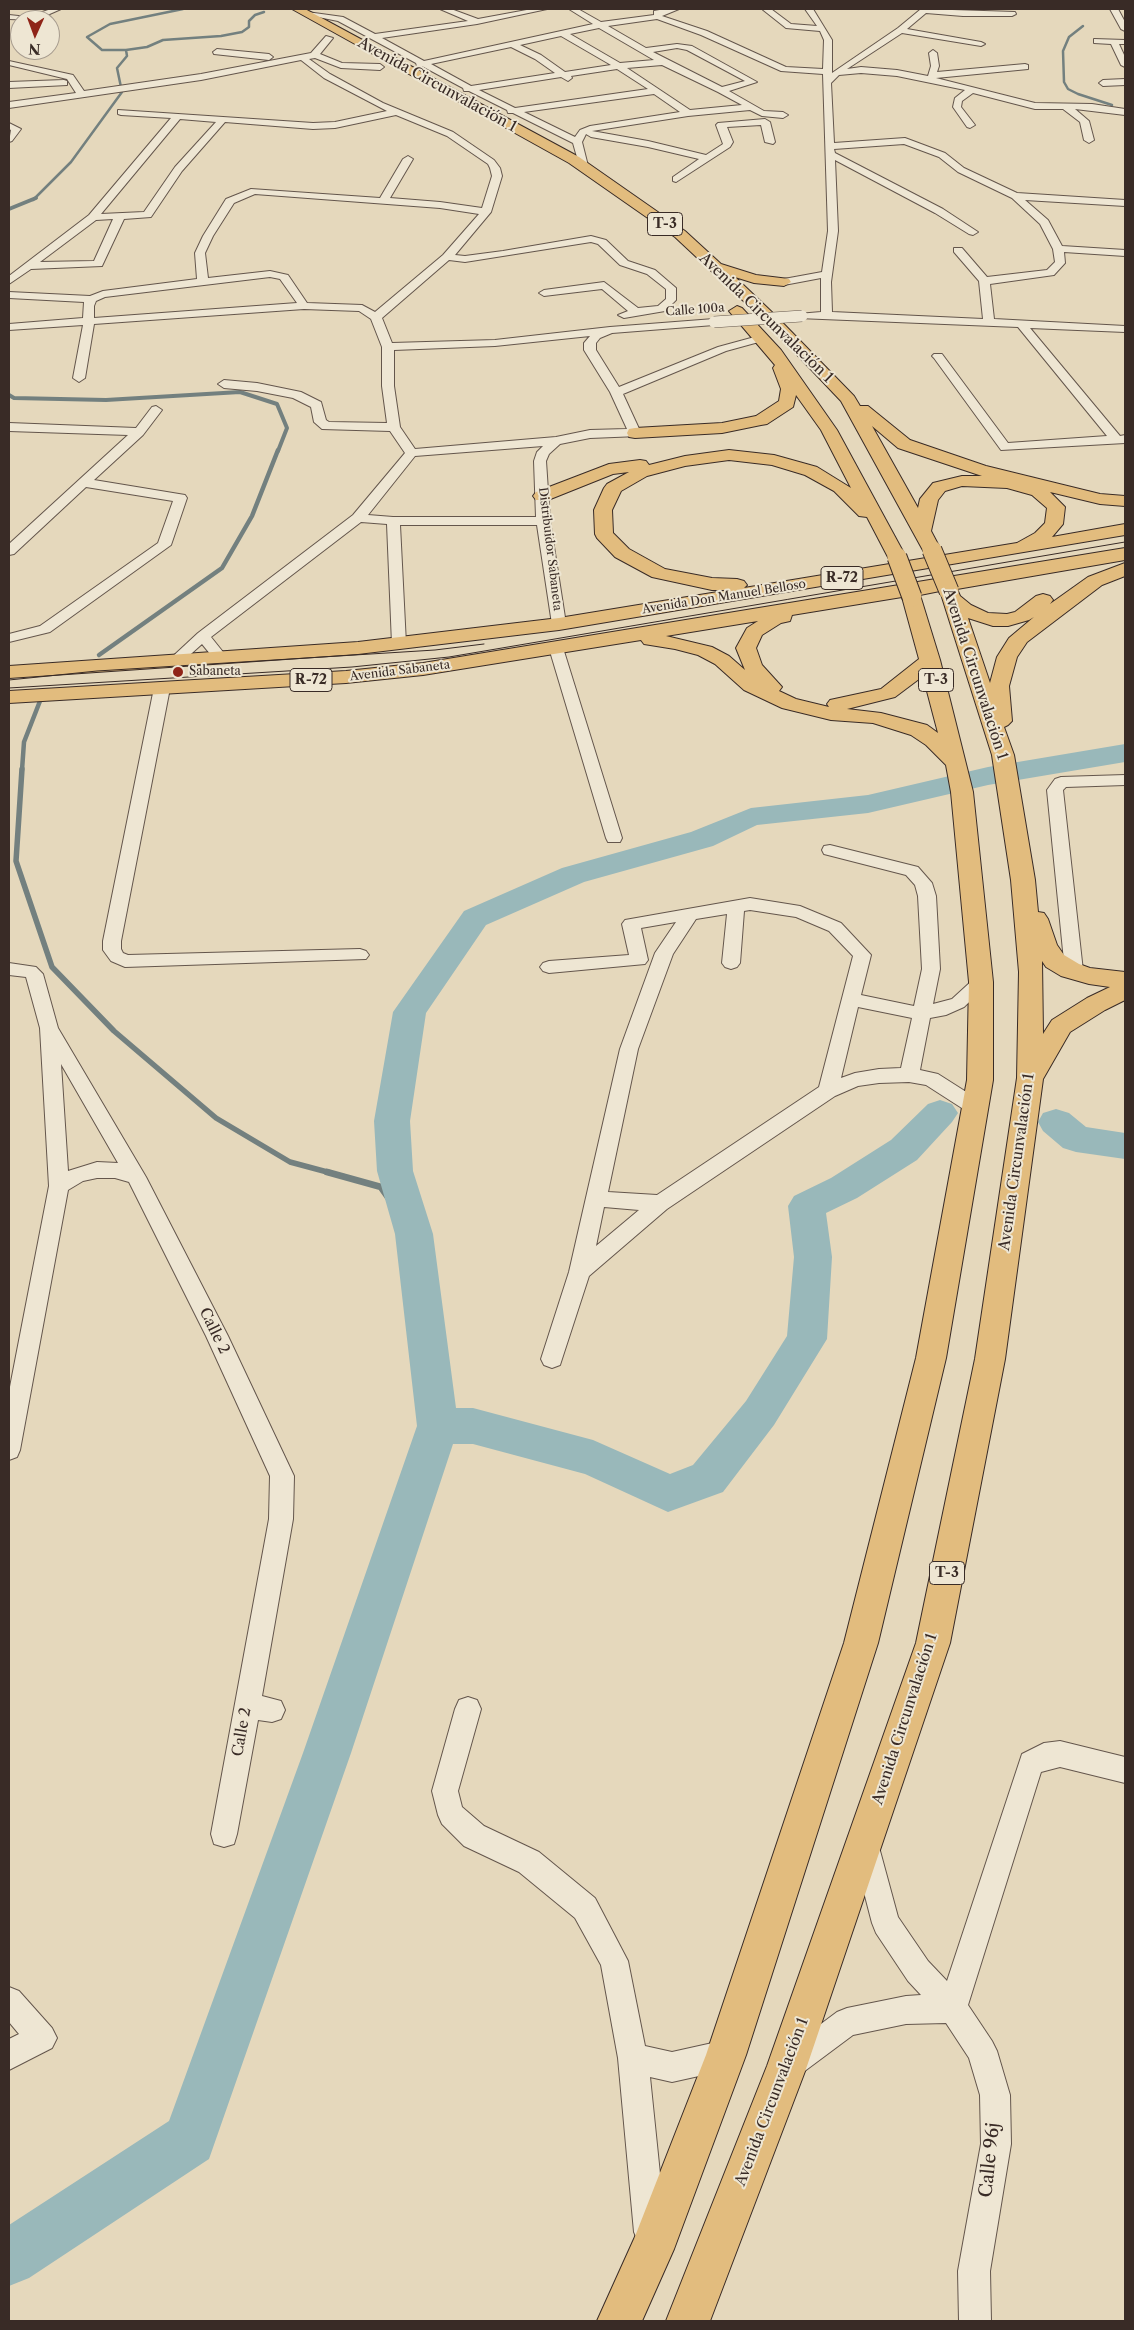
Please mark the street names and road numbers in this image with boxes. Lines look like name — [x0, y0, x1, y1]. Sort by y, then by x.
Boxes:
street label: Avenida Circunvalación 1 — [354, 34, 520, 136]
road number: T-3 — [648, 212, 682, 235]
street label: Avenida Circunvalación 1 — [695, 249, 837, 387]
street label: Calle 100a — [665, 301, 725, 319]
street label: Distribuidor Sabaneta — [535, 486, 565, 612]
road number: R-72 — [821, 566, 863, 590]
street label: Avenida Don Manuel Belloso — [641, 577, 807, 617]
street label: Avenida Circunvalación 1 — [939, 586, 1011, 762]
street label: Avenida Sabaneta — [349, 658, 451, 684]
road number: R-72 — [290, 668, 332, 692]
road number: T-3 — [918, 668, 954, 692]
street label: Avenida Circunvalación 1 — [996, 1072, 1038, 1252]
street label: Calle 2 — [195, 1305, 233, 1357]
road number: T-3 — [930, 1562, 964, 1585]
street label: Avenida Circunvalación 1 — [869, 1631, 941, 1807]
street label: Calle 2 — [229, 1706, 255, 1758]
street label: Avenida Circunvalación 1 — [732, 2015, 812, 2189]
street label: Calle 96j — [975, 2122, 1005, 2198]

